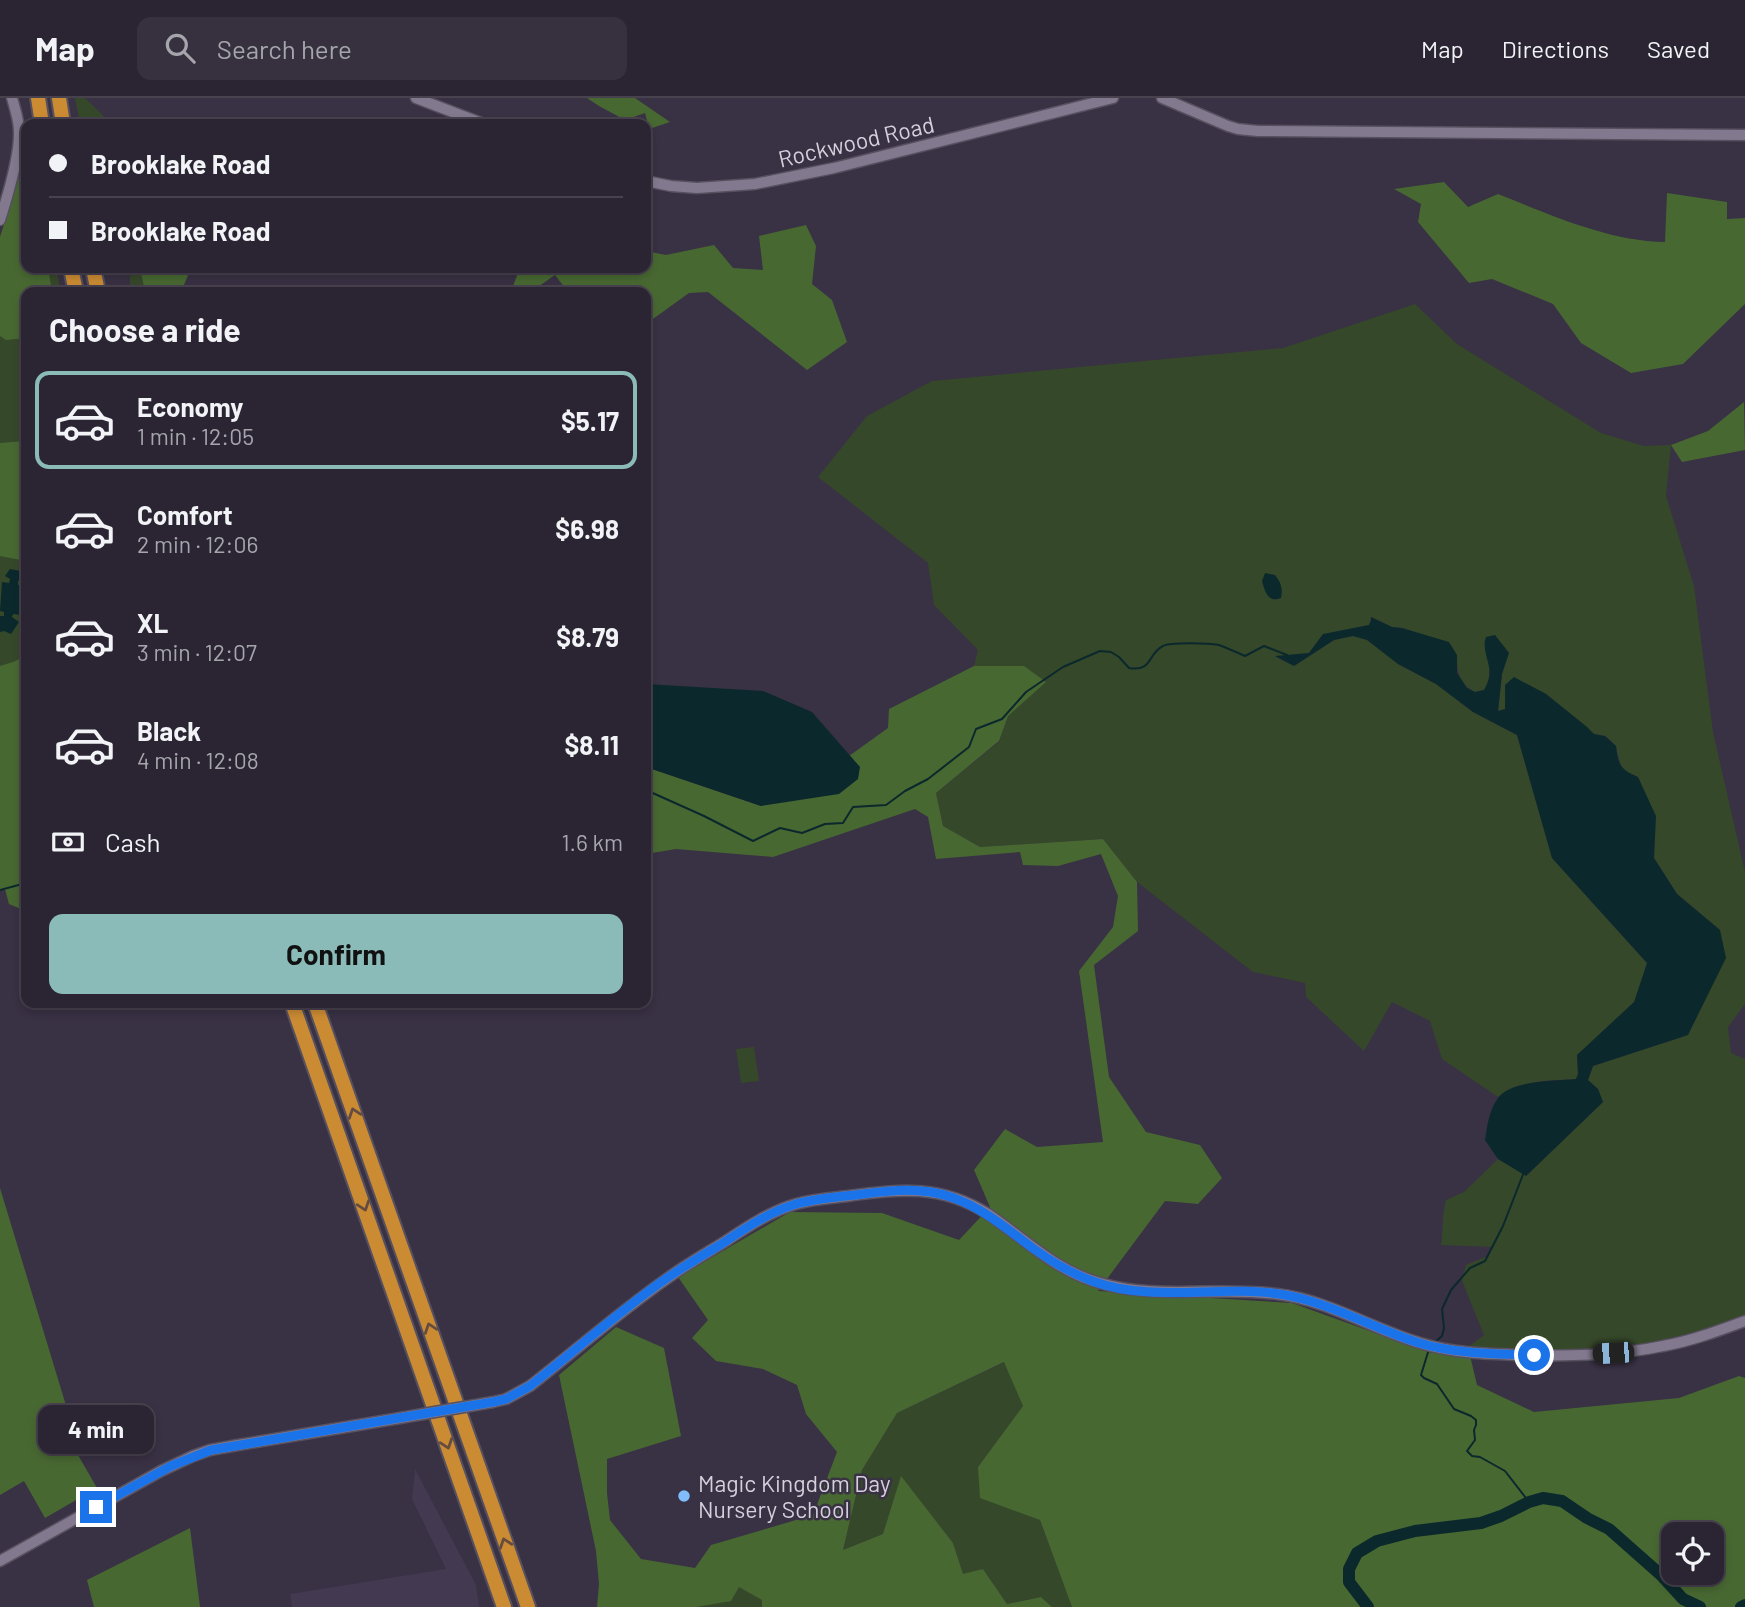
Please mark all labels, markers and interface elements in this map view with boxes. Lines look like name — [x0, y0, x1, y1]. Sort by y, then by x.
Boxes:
search box — [137, 17, 627, 80]
text: Map — [35, 28, 95, 68]
icon: search — [161, 29, 199, 67]
text: Search here — [217, 33, 352, 64]
text: Map — [1421, 34, 1464, 63]
text: Directions — [1502, 34, 1609, 63]
text: Saved — [1647, 34, 1710, 63]
street label: Rockwood Road — [775, 109, 937, 173]
text: Brooklake Road — [91, 148, 270, 179]
text: Brooklake Road — [91, 215, 270, 246]
text: Choose a ride — [49, 310, 241, 348]
icon: car — [53, 389, 116, 452]
text: Economy — [137, 391, 243, 422]
text: $5.17 — [561, 405, 619, 436]
text: 1 min · 12:05 — [137, 422, 254, 450]
icon: car — [53, 497, 116, 560]
text: Comfort — [137, 499, 233, 530]
text: $6.98 — [555, 513, 619, 544]
text: 2 min · 12:06 — [137, 530, 258, 558]
icon: car — [53, 605, 116, 668]
text: XL — [137, 607, 168, 638]
text: $8.79 — [556, 621, 619, 652]
text: 3 min · 12:07 — [137, 638, 257, 666]
icon: car — [53, 713, 116, 776]
text: Black — [137, 715, 201, 746]
text: $8.11 — [564, 729, 619, 760]
text: 4 min · 12:08 — [137, 746, 259, 774]
icon: cash — [49, 823, 87, 861]
text: Cash — [105, 826, 160, 857]
text: 1.6 km — [562, 828, 623, 856]
button: Confirm — [49, 914, 623, 994]
one-way arrow — [348, 1108, 362, 1120]
one-way arrow — [355, 1199, 369, 1211]
one-way arrow — [424, 1323, 438, 1335]
route start — [1518, 1339, 1550, 1371]
car — [1592, 1341, 1635, 1365]
callout: 4 min — [38, 1406, 154, 1454]
text: 4 min — [68, 1415, 124, 1443]
one-way arrow — [439, 1437, 453, 1449]
place label: Magic Kingdom Day Nursery School — [698, 1469, 891, 1523]
marker: Magic Kingdom Day Nursery School — [676, 1488, 692, 1504]
route end — [80, 1491, 112, 1523]
map controls — [1661, 1522, 1724, 1585]
button: locate — [1661, 1522, 1724, 1585]
one-way arrow — [499, 1537, 513, 1549]

